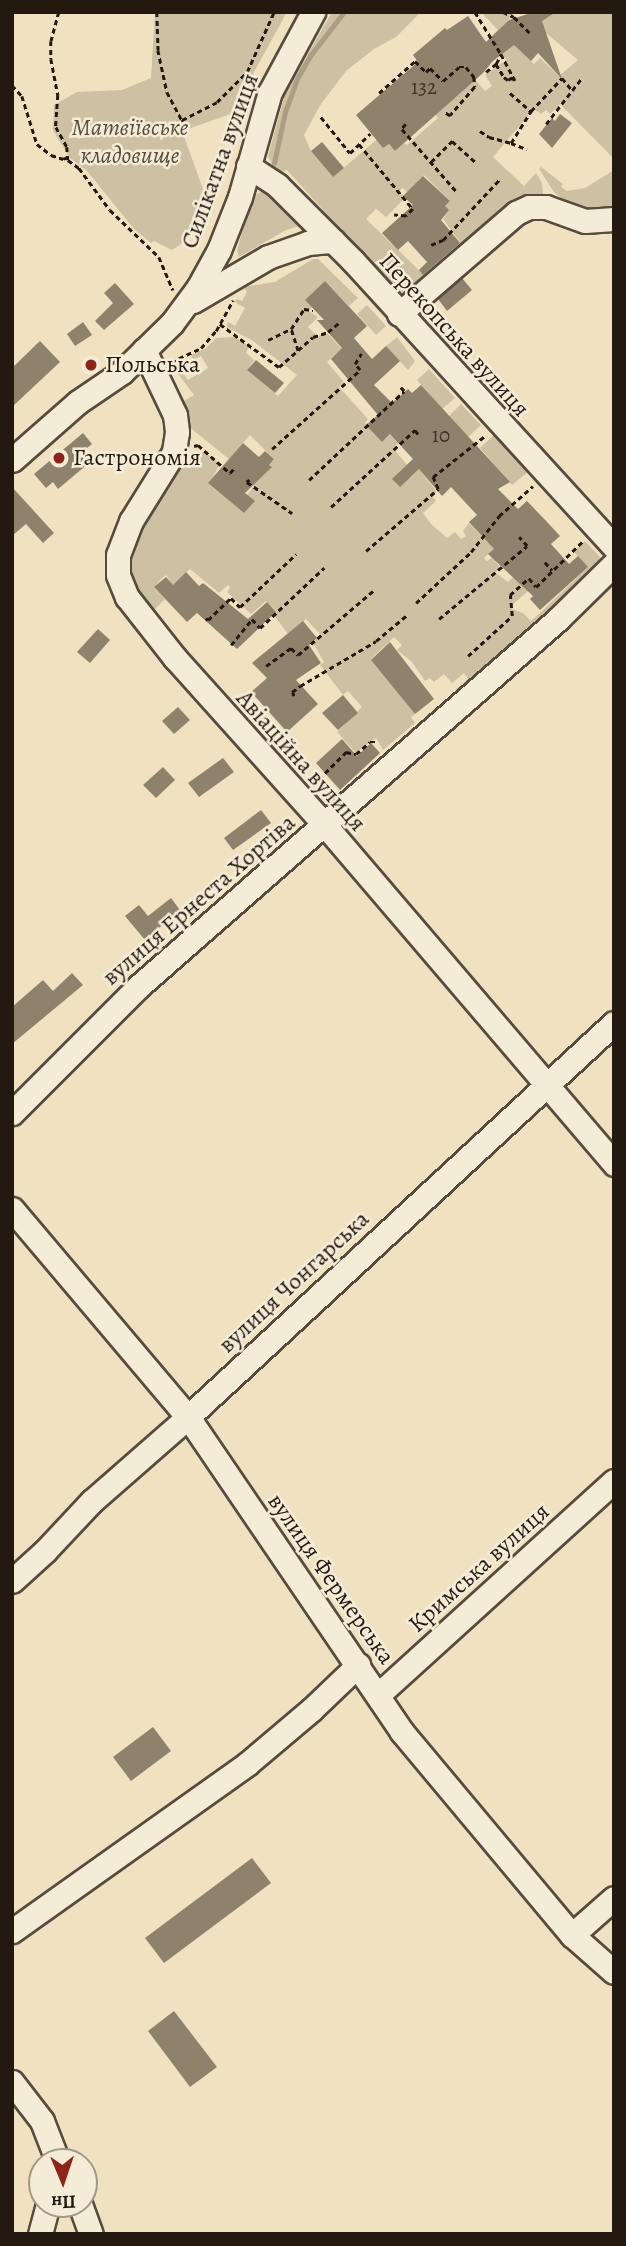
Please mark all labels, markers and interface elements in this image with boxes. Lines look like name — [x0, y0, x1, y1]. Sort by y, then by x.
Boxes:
street label: Силікатна вулиця — [175, 70, 265, 252]
house number: 132 — [411, 74, 437, 100]
park label: Матвіївське кладовище — [71, 114, 189, 170]
street label: Перекопська вулиця — [373, 247, 535, 423]
place label: Польська — [105, 351, 200, 379]
marker: Польська — [83, 357, 99, 373]
house number: 10 — [432, 422, 450, 448]
place label: Гастрономія — [73, 444, 201, 472]
marker: Гастрономія — [51, 450, 67, 466]
street label: Авіаційна вулиця — [230, 685, 372, 837]
street label: вулиця Ернеста Хортіва — [97, 808, 301, 992]
street label: вулиця Чонгарська — [213, 1205, 375, 1359]
street label: вулиця Фермерська — [261, 1488, 401, 1670]
street label: Кримська вулиця — [403, 1497, 555, 1639]
north arrow — [28, 2148, 98, 2218]
text: Пн — [51, 2189, 77, 2215]

